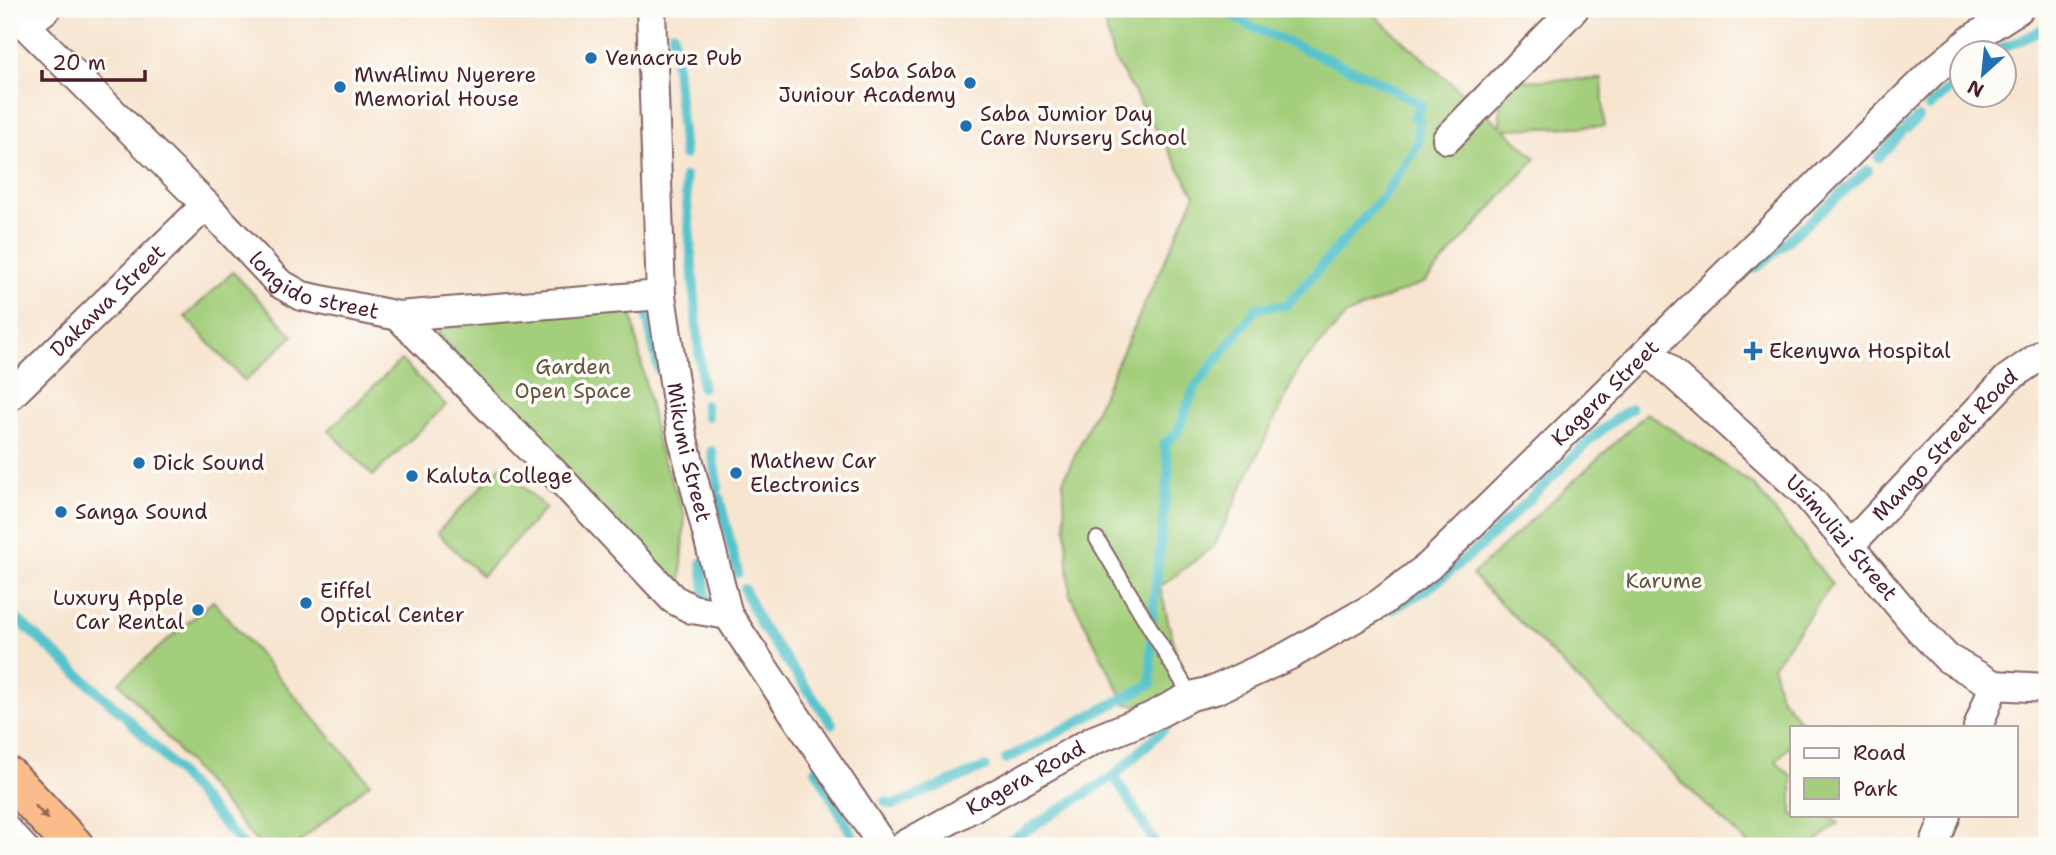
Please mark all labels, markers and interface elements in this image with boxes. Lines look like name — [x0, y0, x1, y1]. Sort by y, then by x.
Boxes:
scale bar — [42, 38, 145, 82]
north arrow — [1948, 38, 2018, 108]
place label: Venacruz Pub — [605, 44, 742, 72]
text: 20 m — [52, 49, 106, 77]
marker: Venacruz Pub — [583, 50, 599, 66]
place label: Saba Saba Juniour Academy — [778, 57, 956, 109]
place label: MwAlimu Nyerere Memorial House — [354, 61, 536, 113]
text: N — [1963, 74, 1988, 103]
marker: Saba Saba Juniour Academy — [962, 75, 978, 91]
marker: MwAlimu Nyerere Memorial House — [332, 79, 348, 95]
place label: Saba Jumior Day Care Nursery School — [980, 100, 1187, 152]
marker: Saba Jumior Day Care Nursery School — [958, 118, 974, 134]
street label: Dakawa Street — [44, 238, 171, 363]
street label: longido street — [243, 246, 382, 326]
street label: Kagera Street — [1545, 334, 1665, 452]
place label: Ekenywa Hospital — [1769, 337, 1951, 365]
marker: Ekenywa Hospital — [1743, 341, 1763, 361]
park label: Garden Open Space — [515, 353, 631, 405]
street label: Mango Street Road — [1866, 362, 2023, 527]
street label: Mikumi Street — [660, 381, 718, 525]
place label: Mathew Car Electronics — [750, 447, 877, 499]
place label: Dick Sound — [153, 449, 264, 477]
marker: Dick Sound — [131, 455, 147, 471]
place label: Kaluta College — [426, 462, 573, 490]
marker: Mathew Car Electronics — [728, 465, 744, 481]
marker: Kaluta College — [404, 468, 420, 484]
street label: Usimulizi Street — [1780, 468, 1904, 607]
place label: Sanga Sound — [75, 498, 207, 526]
marker: Sanga Sound — [53, 504, 69, 520]
park label: Karume — [1625, 567, 1703, 595]
place label: Eiffel Optical Center — [320, 577, 465, 629]
place label: Luxury Apple Car Rental — [53, 584, 185, 636]
marker: Eiffel Optical Center — [298, 595, 314, 611]
marker: Luxury Apple Car Rental — [190, 602, 206, 618]
legend — [1790, 726, 2018, 816]
street label: Kagera Road — [961, 734, 1090, 822]
text: Road — [1853, 739, 1906, 767]
text: Park — [1853, 775, 1898, 803]
one-way arrow — [33, 803, 50, 820]

